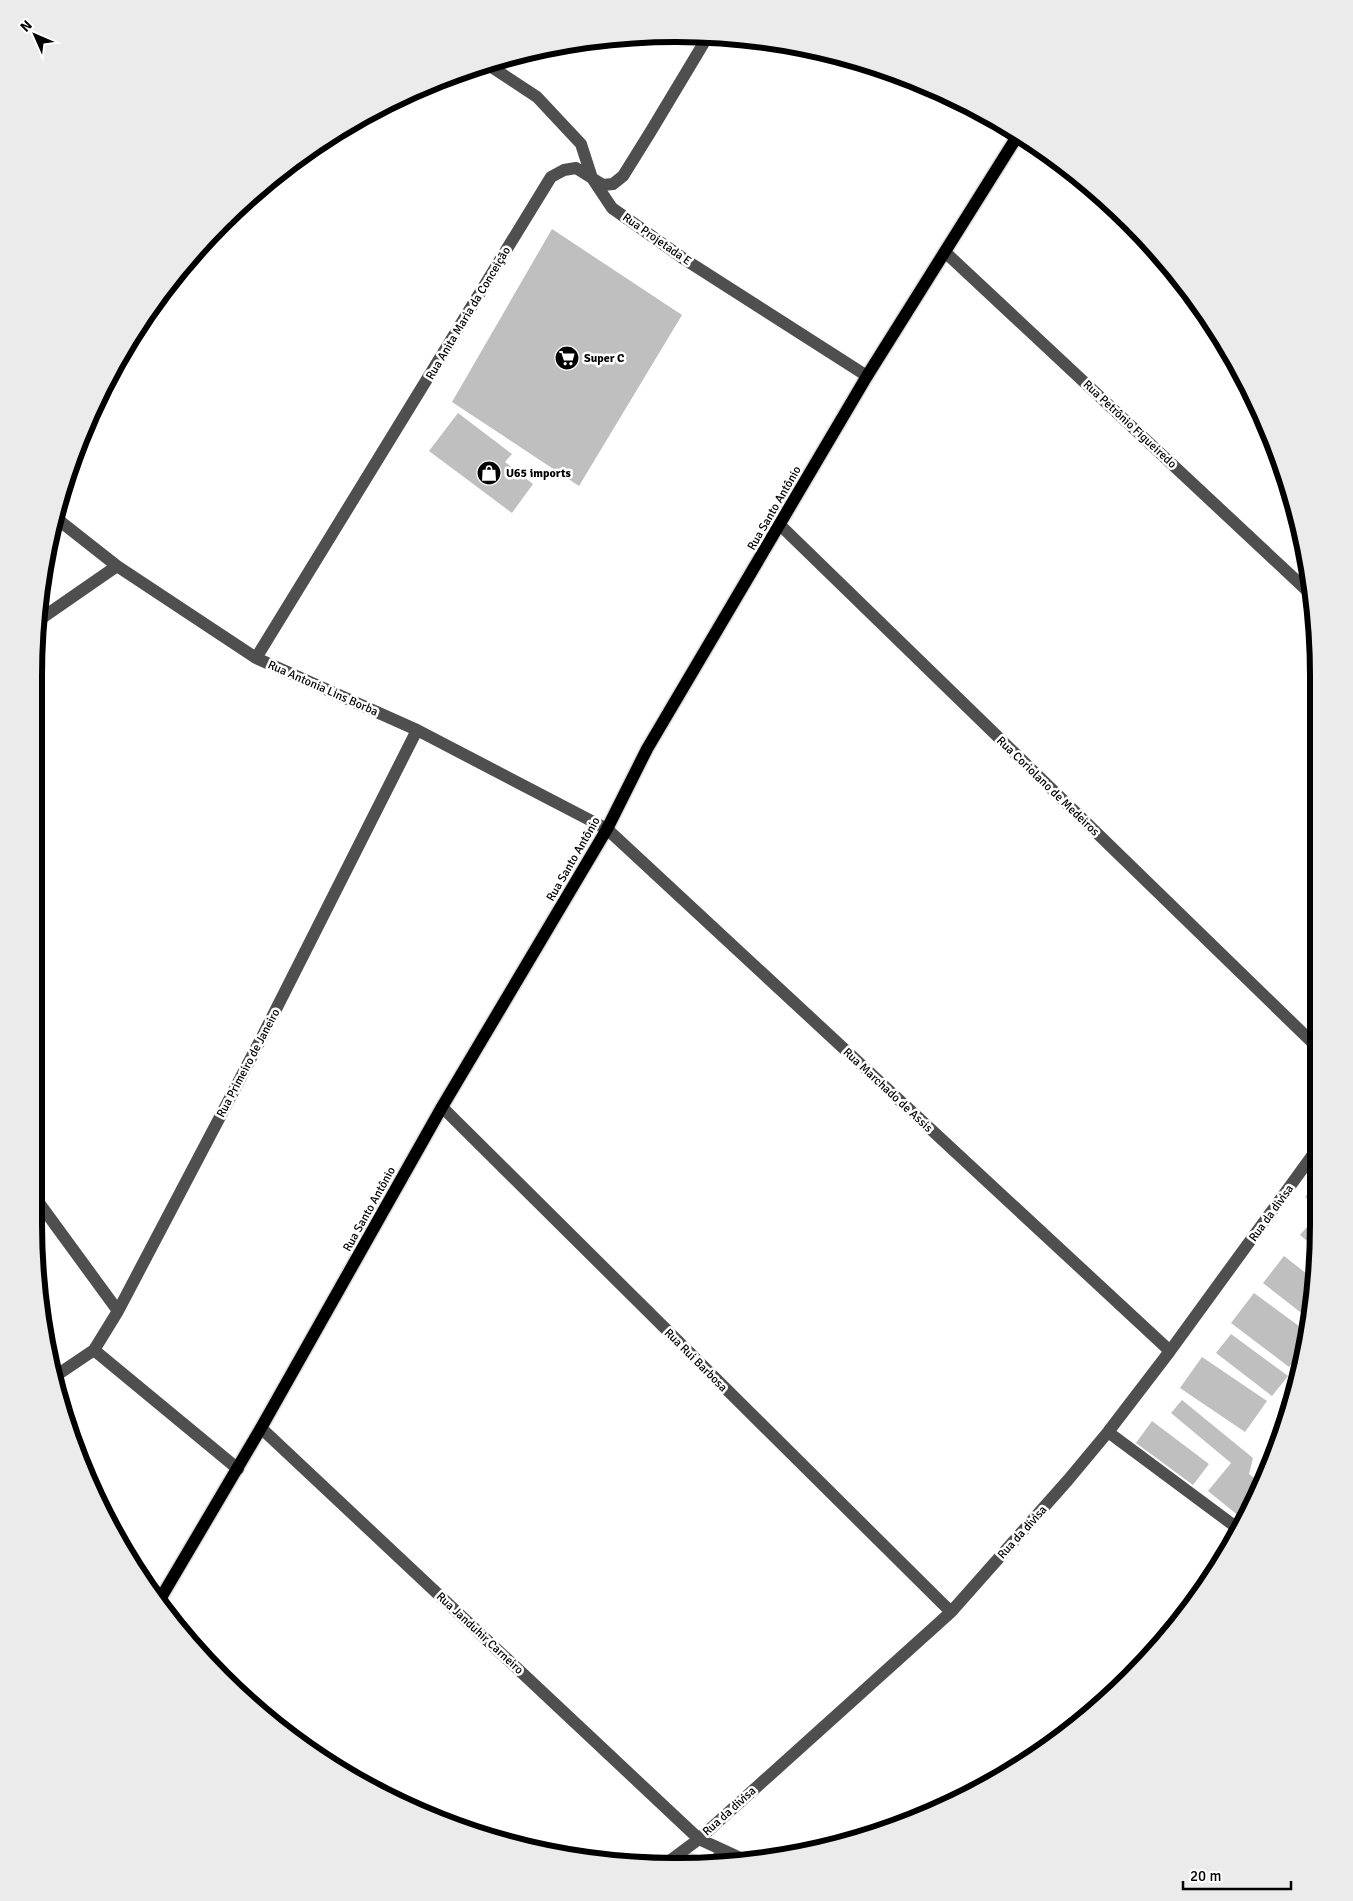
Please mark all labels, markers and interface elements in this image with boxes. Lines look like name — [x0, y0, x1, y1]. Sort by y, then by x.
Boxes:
north arrow — [10, 10, 60, 60]
text: N — [17, 17, 36, 36]
street label: Rua Projetada E — [619, 210, 694, 269]
street label: Rua Anita Maria da Conceição — [423, 244, 514, 382]
supermarket icon: Super C — [554, 345, 580, 371]
place label: Super C — [584, 351, 625, 366]
street label: Rua Petrônio Figueiredo — [1080, 377, 1180, 472]
shop icon: U65 imports — [476, 460, 502, 486]
street label: Rua Santo Antônio — [744, 463, 805, 553]
place label: U65 imports — [506, 466, 571, 481]
street label: Rua Antonia Lins Borba — [265, 657, 380, 720]
street label: Rua Coriolano de Medeiros — [993, 733, 1102, 839]
street label: Rua Santo Antônio — [543, 814, 604, 904]
street label: Rua Primeiro de Janeiro — [213, 1006, 283, 1120]
street label: Rua Marchado de Assis — [840, 1045, 936, 1136]
street label: Rua Santo Antônio — [340, 1164, 399, 1254]
street label: Rua da divisa — [1246, 1182, 1297, 1245]
street label: Rua Rui Barbosa — [661, 1326, 730, 1395]
street label: Rua da divisa — [994, 1503, 1050, 1562]
street label: Rua Janduhir Carneiro — [433, 1589, 526, 1678]
street label: Rua da divisa — [700, 1783, 759, 1839]
scale bar — [1183, 1858, 1290, 1890]
text: 20 m — [1190, 1867, 1221, 1885]

